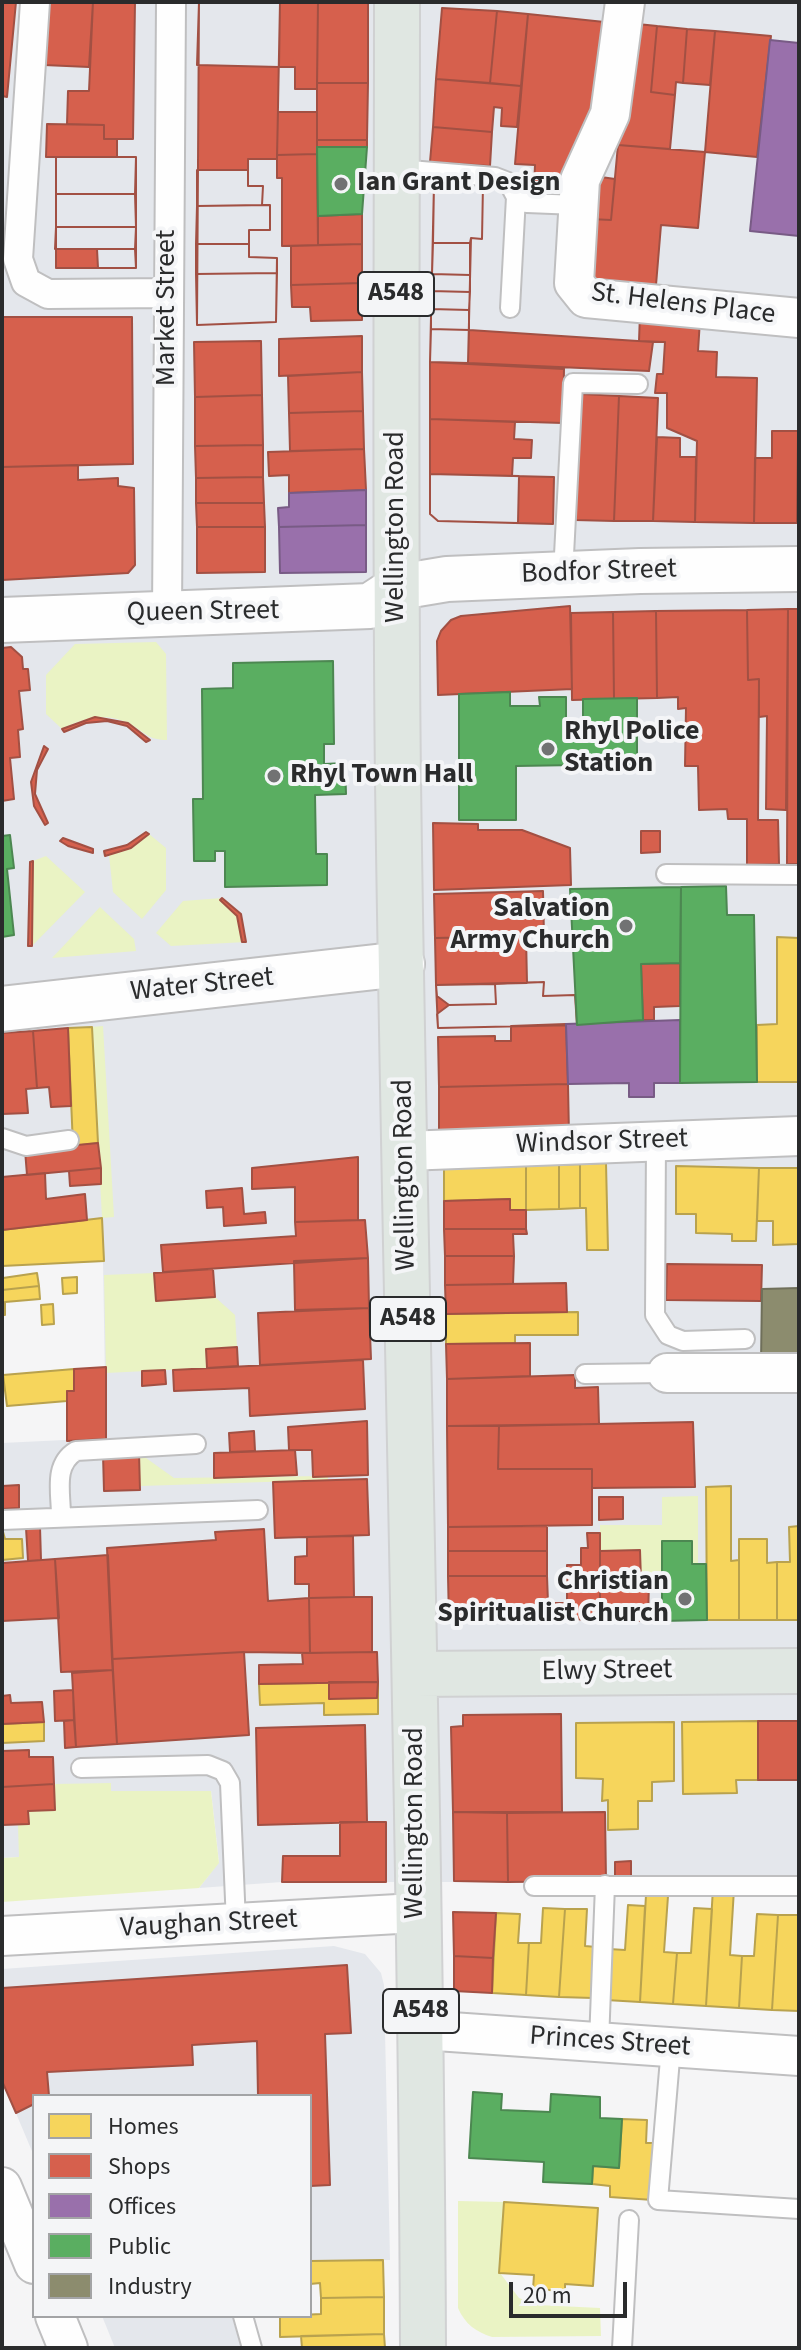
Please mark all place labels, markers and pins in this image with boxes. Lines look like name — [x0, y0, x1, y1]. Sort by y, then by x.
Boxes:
place label: Ian Grant Design — [357, 167, 560, 201]
marker: Ian Grant Design — [332, 175, 350, 193]
place label: Rhyl Police Station — [564, 716, 700, 782]
marker: Rhyl Police Station — [539, 740, 557, 758]
place label: Rhyl Town Hall — [290, 759, 473, 793]
marker: Rhyl Town Hall — [265, 767, 283, 785]
place label: Salvation Army Church — [450, 893, 610, 959]
marker: Salvation Army Church — [617, 917, 635, 935]
place label: Christian Spiritualist Church — [437, 1566, 669, 1632]
marker: Christian Spiritualist Church — [676, 1590, 694, 1608]

